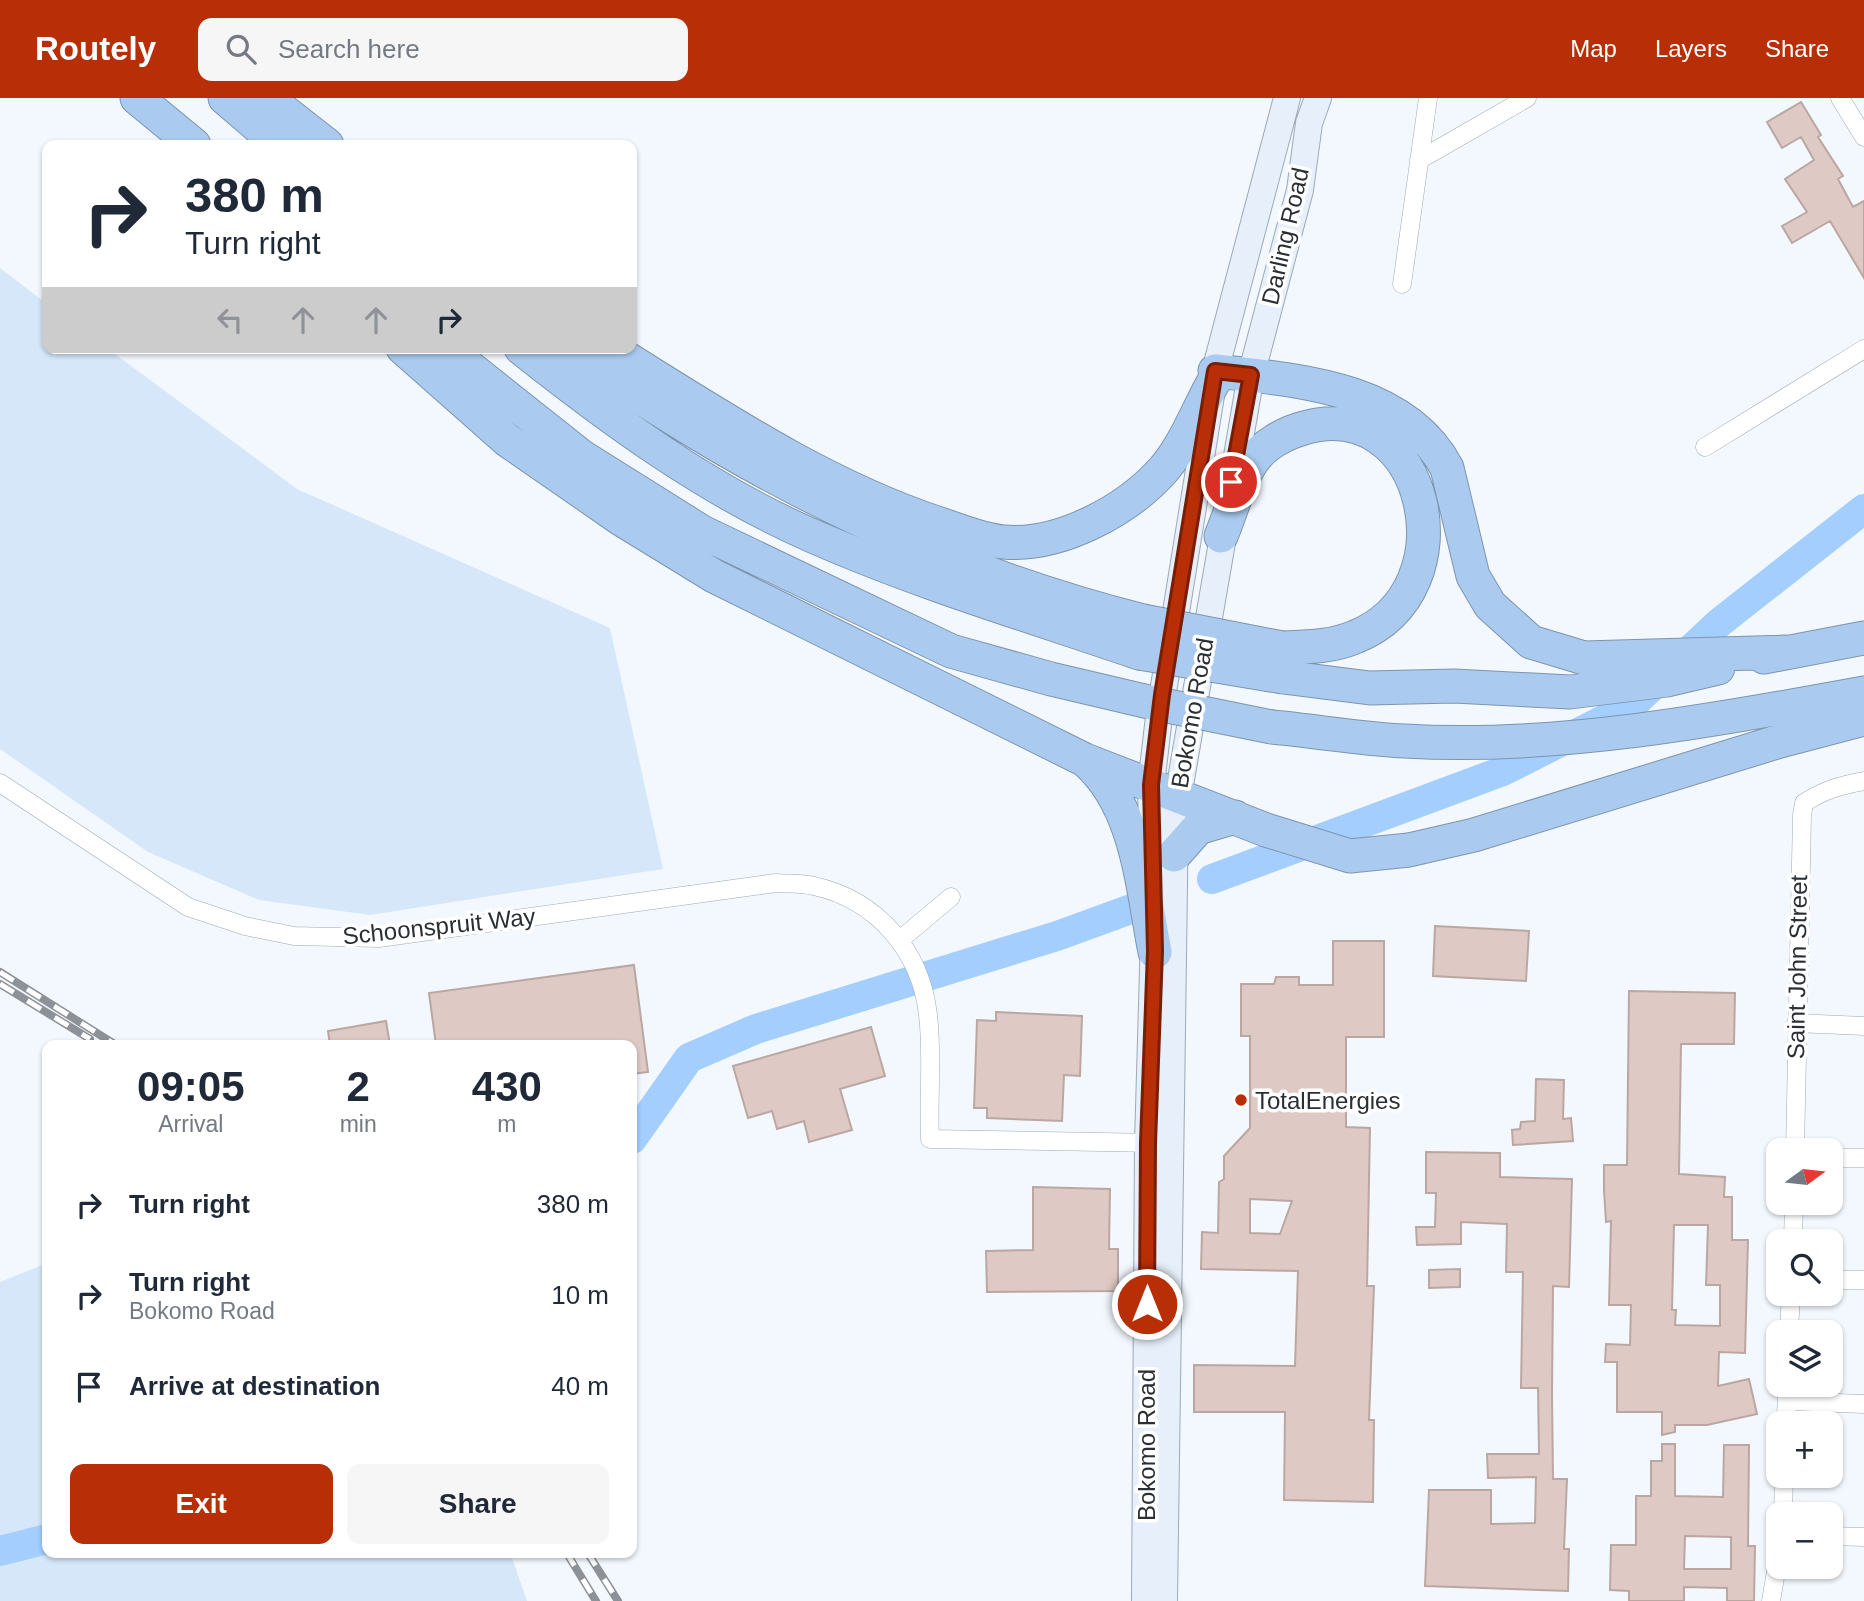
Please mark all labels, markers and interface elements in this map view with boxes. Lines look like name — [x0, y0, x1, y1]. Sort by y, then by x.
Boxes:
search box — [198, 18, 688, 81]
text: Routely — [35, 30, 156, 67]
icon: search — [222, 30, 260, 68]
text: Search here — [278, 34, 420, 64]
text: Map — [1570, 35, 1617, 62]
text: Layers — [1655, 35, 1727, 62]
text: Share — [1765, 35, 1829, 62]
street label: Darling Road — [1256, 165, 1314, 307]
icon: right — [70, 168, 161, 259]
text: 380 m — [185, 168, 324, 222]
text: Turn right — [185, 225, 321, 261]
icon: left — [211, 301, 249, 339]
icon: ahead — [284, 301, 322, 339]
icon: ahead — [357, 301, 395, 339]
icon: right — [430, 301, 468, 339]
pin — [1201, 452, 1261, 512]
icon: arrive — [1212, 463, 1250, 501]
street label: Bokomo Road — [1165, 636, 1219, 790]
street label: Saint John Street — [1782, 874, 1812, 1059]
street label: Schoonspruit Way — [341, 902, 537, 950]
text: 09:05 — [137, 1063, 245, 1110]
text: 2 — [346, 1063, 370, 1110]
text: 430 — [472, 1063, 542, 1110]
place label: TotalEnergies — [1255, 1087, 1400, 1114]
marker: TotalEnergies — [1233, 1092, 1249, 1108]
text: Arrival — [158, 1111, 223, 1137]
text: min — [340, 1111, 377, 1137]
text: m — [497, 1111, 516, 1137]
north arrow — [1766, 1138, 1843, 1214]
map controls — [1766, 1138, 1843, 1579]
icon: right — [70, 1186, 108, 1224]
text: Turn right — [129, 1189, 250, 1219]
text: 380 m — [537, 1189, 609, 1219]
button: search — [1766, 1229, 1843, 1306]
text: Turn right — [129, 1267, 250, 1297]
position arrow — [1110, 1267, 1184, 1341]
icon: right — [70, 1277, 108, 1315]
text: 10 m — [551, 1280, 609, 1310]
text: Bokomo Road — [129, 1298, 275, 1324]
button: layers — [1766, 1320, 1843, 1397]
icon: arrive — [70, 1368, 108, 1406]
street label: Bokomo Road — [1133, 1369, 1160, 1521]
text: Arrive at destination — [129, 1371, 380, 1401]
text: 40 m — [551, 1371, 609, 1401]
button: + — [1766, 1411, 1843, 1488]
button: Exit — [70, 1464, 333, 1544]
button: Share — [347, 1464, 609, 1544]
button: − — [1766, 1502, 1843, 1579]

